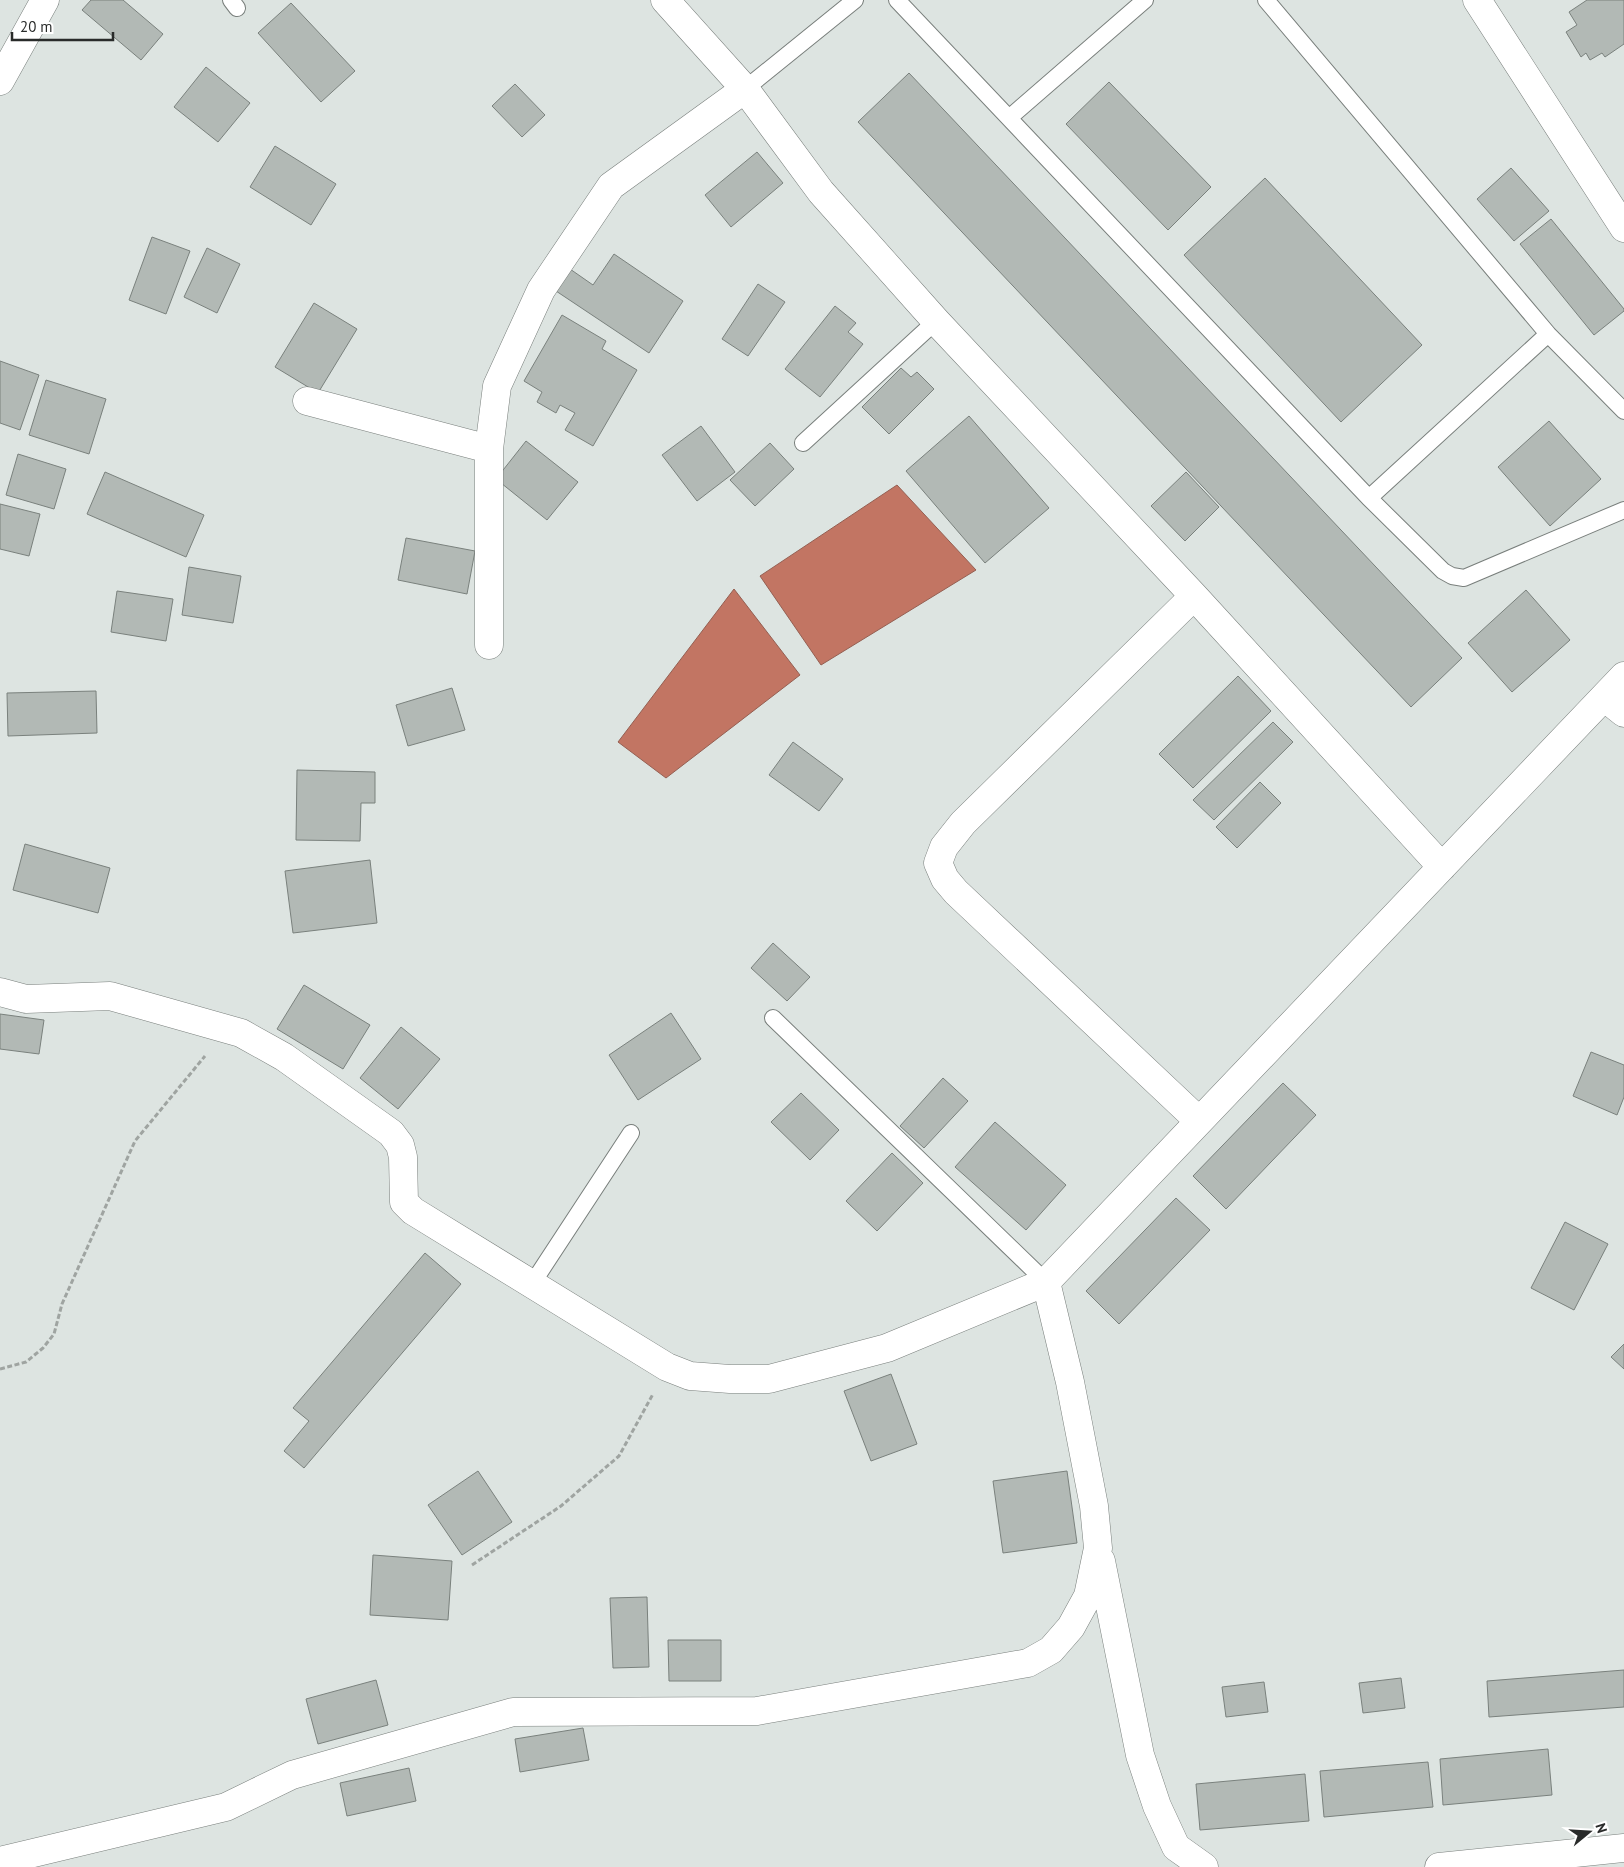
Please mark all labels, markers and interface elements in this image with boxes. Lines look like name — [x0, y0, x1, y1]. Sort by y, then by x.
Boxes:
scale bar — [12, 10, 114, 42]
text: 20 m — [20, 17, 53, 36]
north arrow — [1564, 1807, 1614, 1857]
text: N — [1591, 1821, 1611, 1835]

